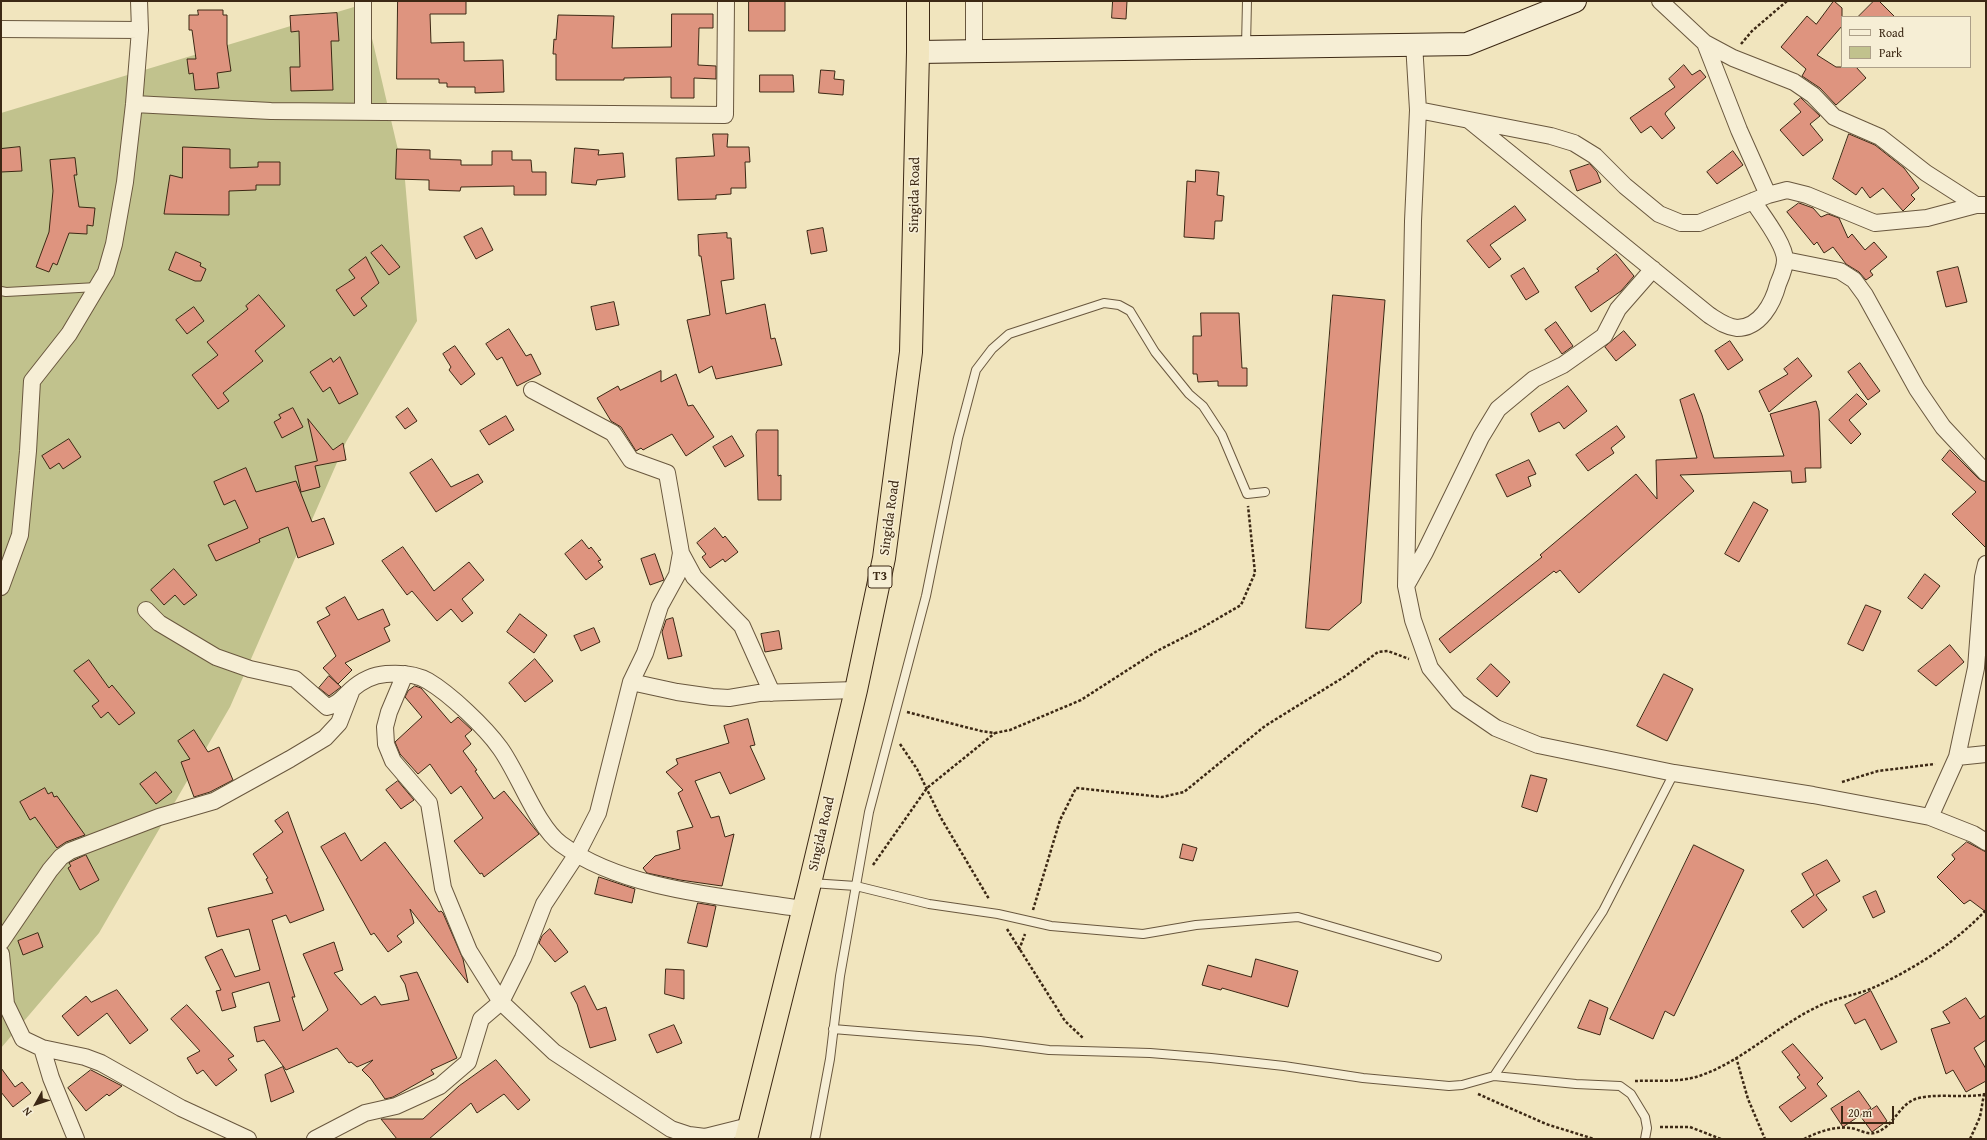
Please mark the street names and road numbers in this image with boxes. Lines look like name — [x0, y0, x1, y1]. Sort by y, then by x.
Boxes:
street label: Singida Road — [906, 157, 924, 233]
street label: Singida Road — [876, 479, 904, 557]
road number: T3 — [868, 566, 892, 588]
street label: Singida Road — [805, 795, 839, 873]

